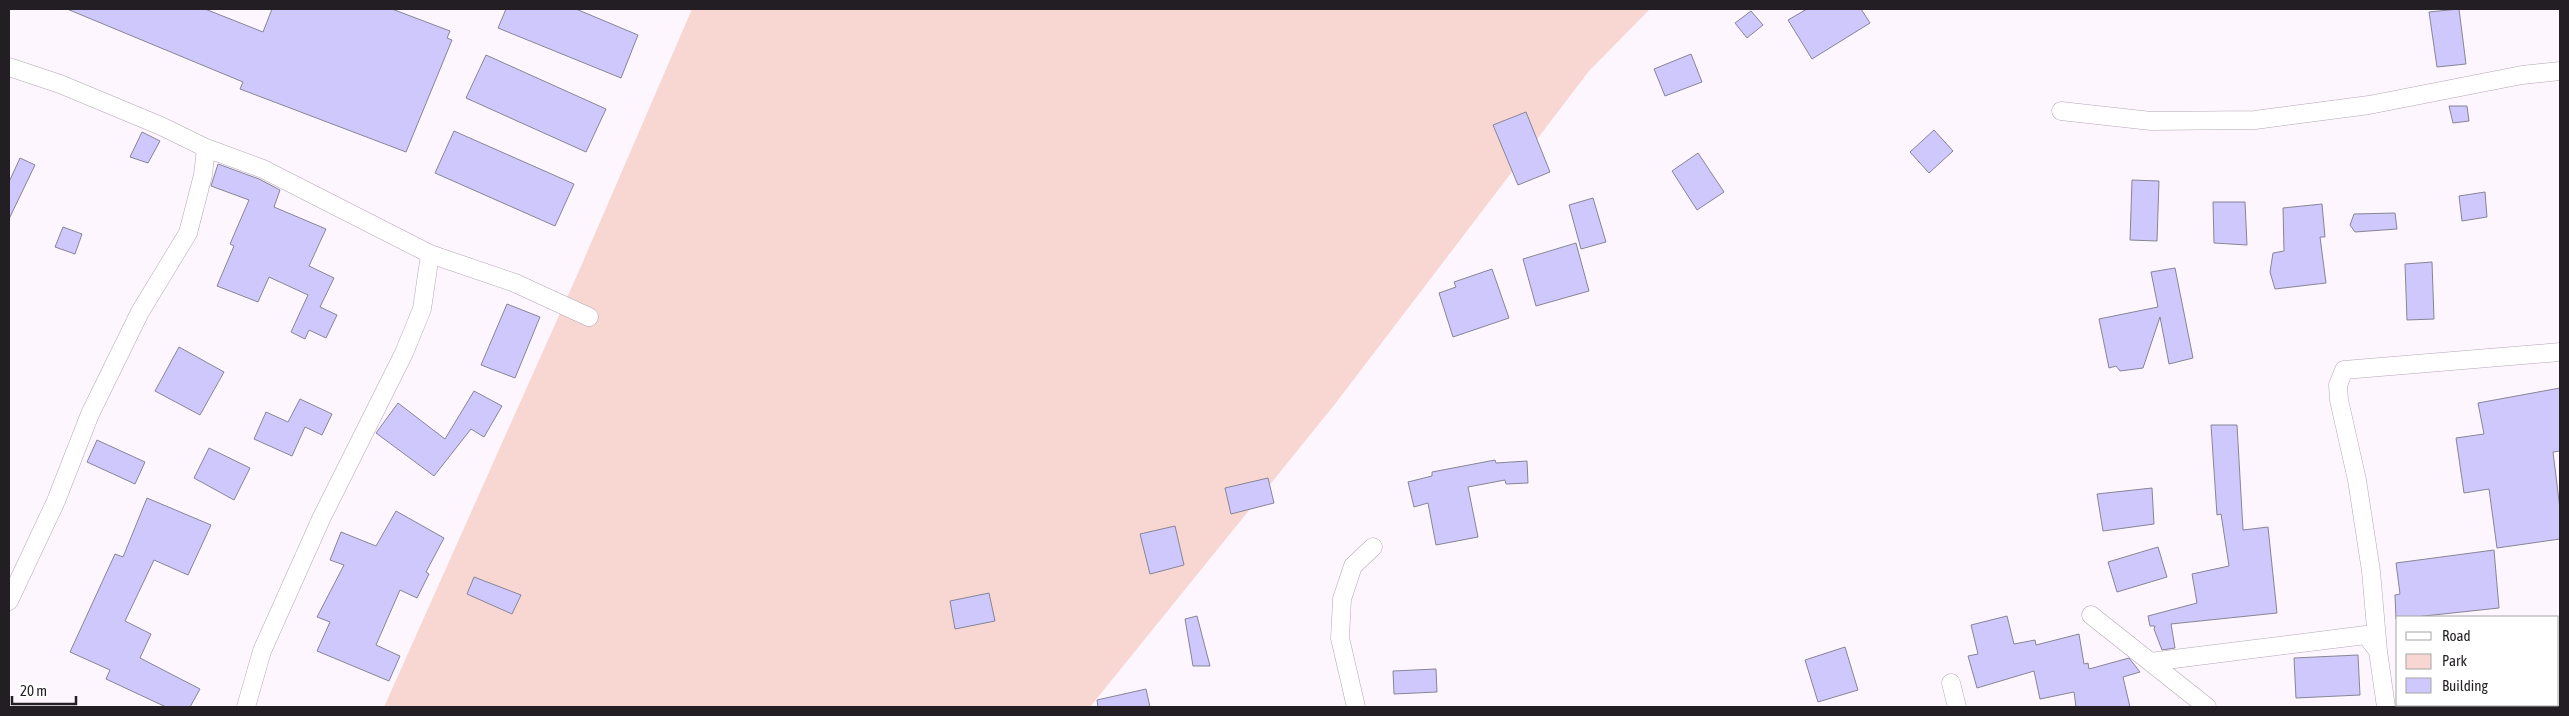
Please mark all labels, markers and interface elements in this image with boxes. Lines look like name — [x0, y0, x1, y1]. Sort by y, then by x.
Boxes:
legend — [2396, 616, 2559, 706]
text: Road — [2442, 627, 2471, 644]
text: Park — [2442, 652, 2467, 669]
scale bar — [12, 674, 76, 706]
text: Building — [2442, 677, 2488, 694]
text: 20 m — [20, 682, 47, 699]

